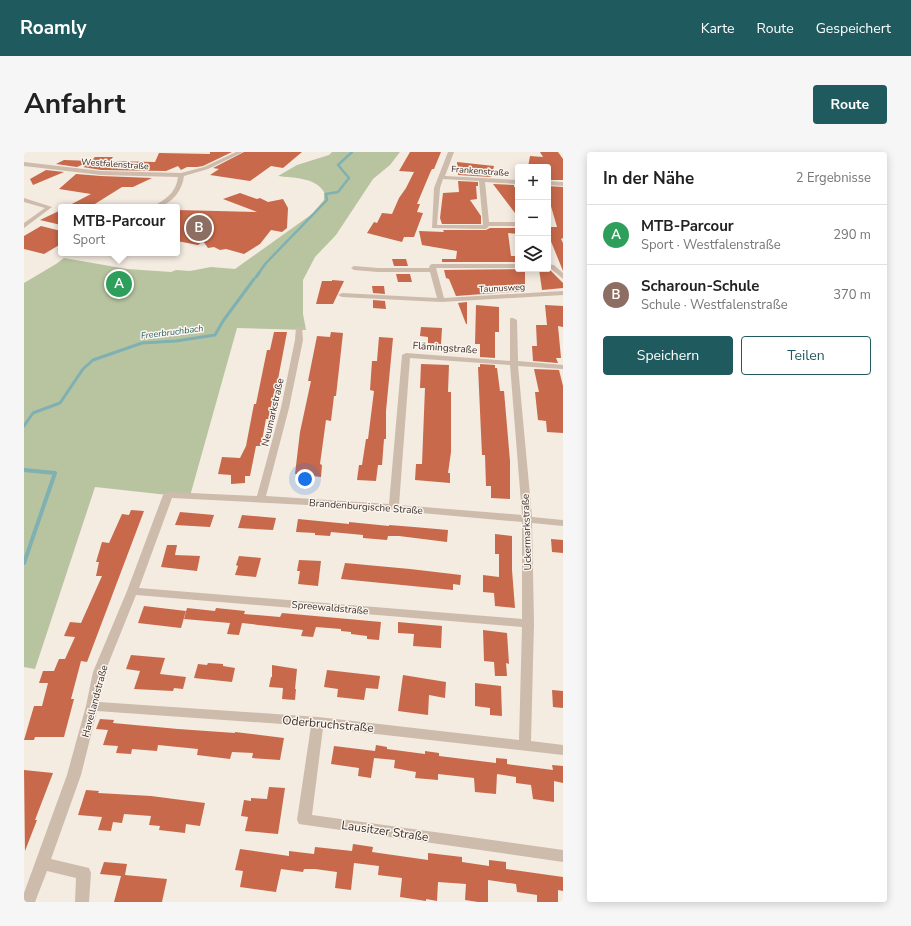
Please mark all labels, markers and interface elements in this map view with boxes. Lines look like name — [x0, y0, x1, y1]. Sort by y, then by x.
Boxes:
text: Roamly — [20, 15, 87, 41]
text: Karte — [701, 19, 735, 38]
text: Route — [757, 19, 794, 38]
text: Gespeichert — [816, 19, 891, 38]
text: Anfahrt — [24, 85, 125, 123]
button: Route — [813, 85, 887, 124]
street label: Westfalenstraße — [81, 156, 149, 172]
street label: Frankenstraße — [451, 163, 509, 179]
map controls — [515, 164, 551, 272]
button: + — [515, 164, 551, 200]
text: In der Nähe — [603, 167, 694, 190]
text: 2 Ergebnisse — [796, 169, 871, 187]
button: − — [515, 200, 551, 236]
popup — [58, 204, 180, 256]
text: MTB-Parcour — [73, 211, 165, 231]
pin: B — [186, 213, 212, 243]
text: MTB-Parcour — [641, 216, 734, 236]
text: A — [611, 226, 621, 244]
text: 290 m — [833, 226, 871, 244]
text: Sport — [73, 231, 105, 249]
button: layers — [515, 236, 551, 272]
text: Sport · Westfalenstraße — [641, 236, 781, 254]
pin: A — [106, 269, 132, 299]
text: Scharoun-Schule — [641, 276, 759, 296]
street label: Taunusweg — [478, 281, 526, 295]
text: B — [612, 286, 620, 304]
text: 370 m — [833, 286, 871, 304]
text: Schule · Westfalenstraße — [641, 296, 788, 314]
water label: Freerbruchbach — [140, 322, 204, 342]
button: Speichern — [603, 336, 733, 375]
button: Teilen — [741, 336, 871, 375]
street label: Flämingstraße — [412, 339, 478, 357]
street label: Neumarkstraße — [258, 377, 288, 448]
your location — [295, 469, 315, 489]
street label: Uckermarkstraße — [519, 493, 535, 570]
street label: Brandenburgische Straße — [308, 496, 423, 518]
street label: Spreewaldstraße — [291, 598, 369, 618]
street label: Havellandstraße — [79, 663, 111, 739]
street label: Oderbruchstraße — [282, 712, 374, 736]
street label: Lausitzer Straße — [341, 817, 429, 845]

